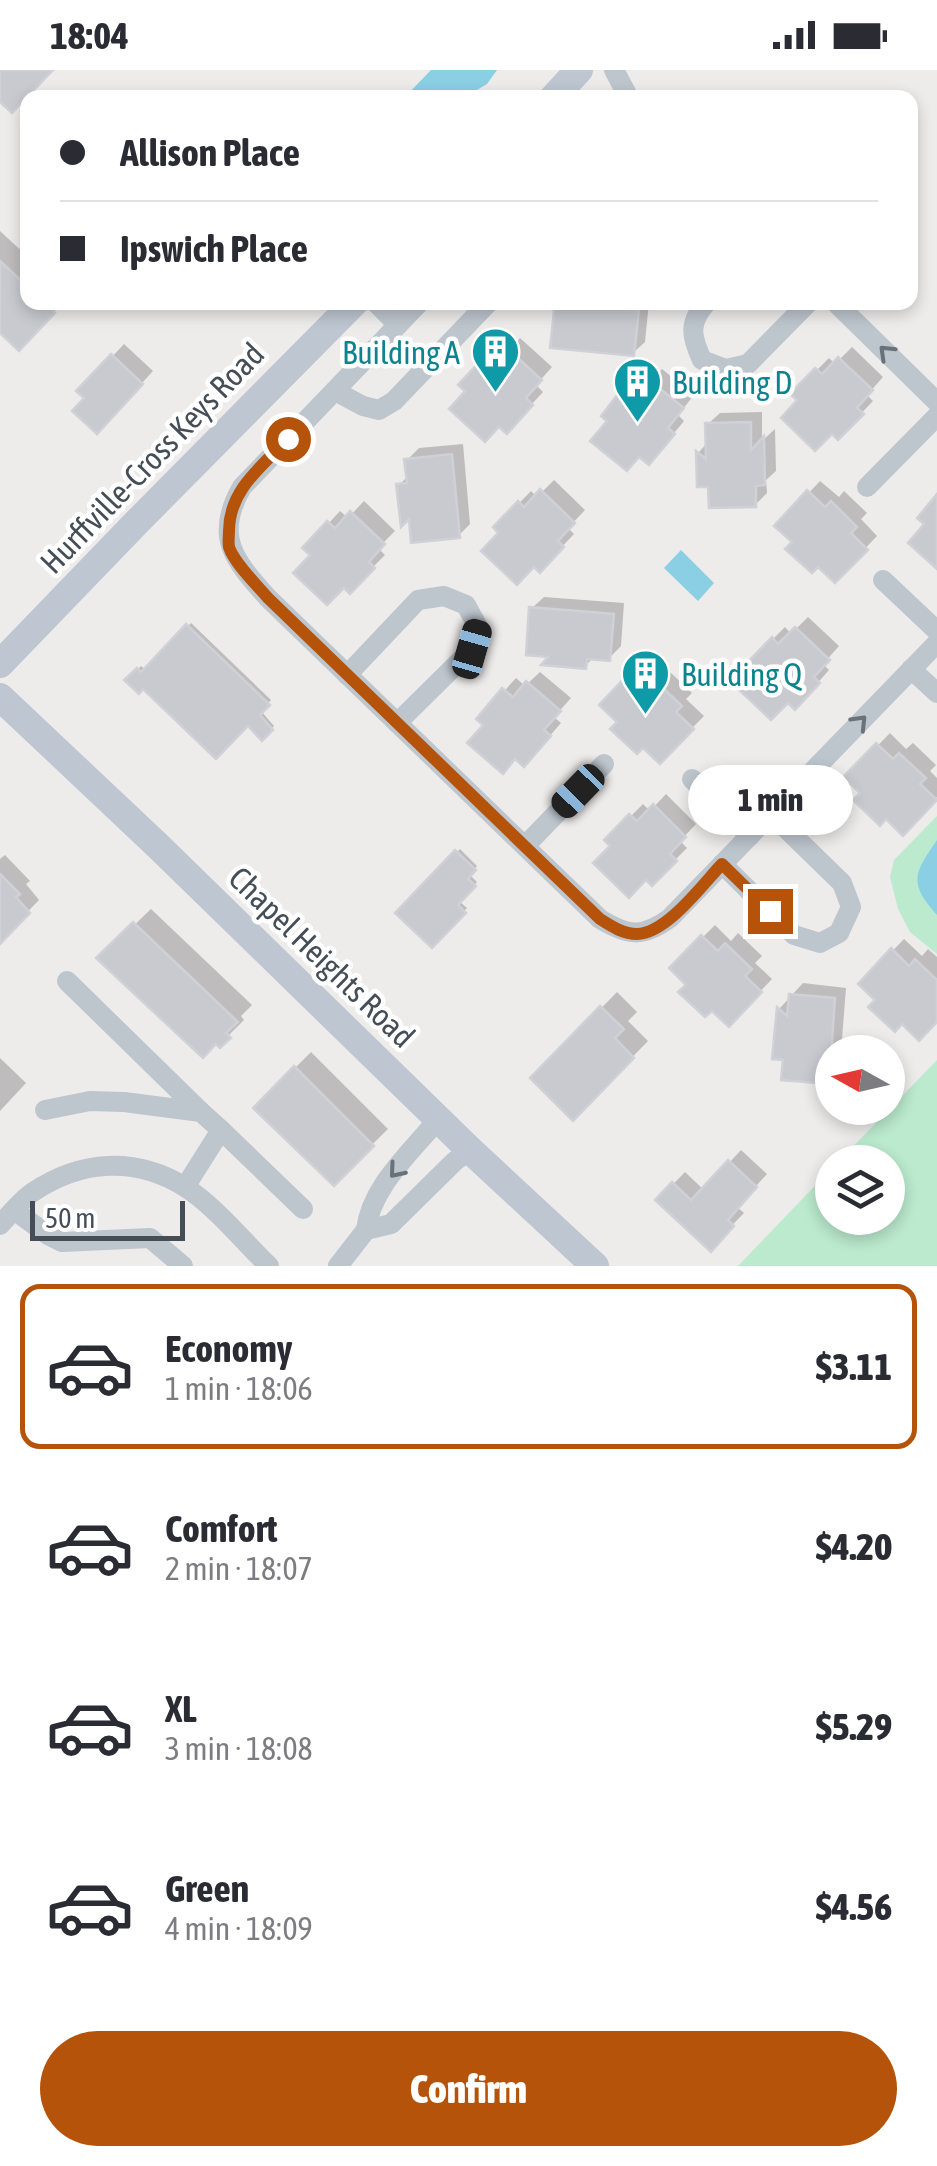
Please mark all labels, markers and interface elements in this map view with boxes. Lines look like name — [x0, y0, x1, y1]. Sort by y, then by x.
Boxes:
text: 18:04 — [50, 14, 129, 57]
text: Allison Place — [120, 131, 300, 174]
text: Ipswich Place — [120, 227, 308, 270]
building icon: Building A — [469, 326, 521, 394]
place label: Building A — [342, 334, 460, 371]
street label: Hurffville-Cross Keys Road — [33, 335, 271, 581]
one-way arrow — [879, 346, 897, 364]
building icon: Building D — [611, 356, 663, 424]
place label: Building D — [672, 364, 792, 401]
route start — [266, 417, 311, 462]
car — [449, 616, 495, 682]
building icon: Building Q — [620, 648, 672, 716]
place label: Building Q — [681, 656, 802, 693]
one-way arrow — [848, 716, 866, 734]
car — [546, 759, 610, 823]
callout: 1 min — [688, 766, 852, 836]
text: 1 min — [738, 781, 803, 818]
street label: Chapel Heights Road — [222, 859, 422, 1055]
route end — [748, 889, 793, 934]
north arrow — [815, 1035, 905, 1125]
map controls — [815, 1035, 905, 1235]
button: layers — [815, 1145, 905, 1235]
one-way arrow — [389, 1160, 407, 1178]
scale bar — [30, 1196, 185, 1240]
text: 50 m — [45, 1202, 95, 1234]
icon: car — [45, 1322, 135, 1412]
text: Economy — [165, 1327, 292, 1370]
text: $3.11 — [816, 1345, 892, 1388]
text: 1 min · 18:06 — [165, 1370, 312, 1407]
icon: car — [45, 1502, 135, 1592]
text: Comfort — [165, 1507, 277, 1550]
text: $4.20 — [816, 1525, 892, 1568]
text: 2 min · 18:07 — [165, 1550, 312, 1587]
icon: car — [45, 1682, 135, 1772]
text: XL — [165, 1687, 197, 1730]
text: $5.29 — [816, 1705, 892, 1748]
text: 3 min · 18:08 — [165, 1730, 312, 1767]
icon: car — [45, 1862, 135, 1952]
text: Green — [165, 1867, 249, 1910]
text: $4.56 — [816, 1885, 892, 1928]
text: 4 min · 18:09 — [165, 1910, 312, 1947]
button: Confirm — [40, 2031, 897, 2146]

